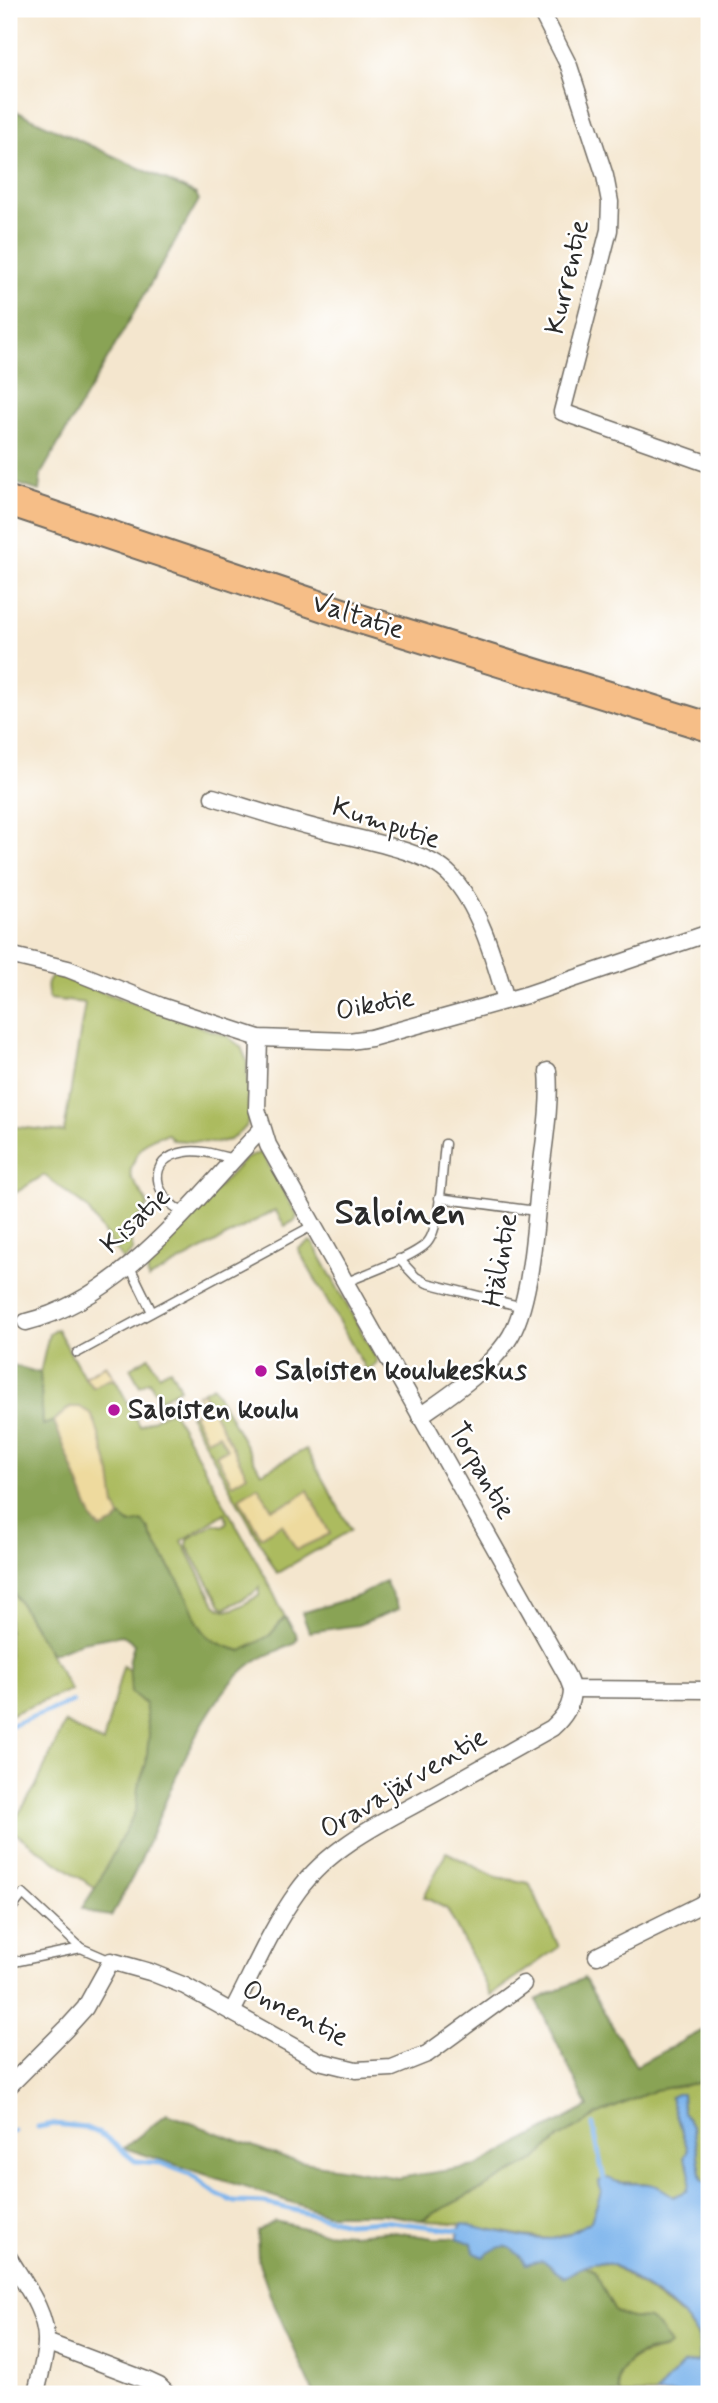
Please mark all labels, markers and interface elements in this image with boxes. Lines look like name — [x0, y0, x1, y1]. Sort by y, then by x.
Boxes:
street label: Kurrentie — [537, 216, 599, 338]
street label: Valtatie — [307, 585, 409, 649]
street label: Kumputie — [327, 789, 445, 859]
street label: Oikotie — [332, 979, 418, 1031]
street label: Kisatie — [93, 1179, 179, 1263]
district label: Saloinen — [335, 1190, 465, 1236]
street label: Hälintie — [475, 1210, 527, 1310]
place label: Saloisten koulukeskus — [275, 1353, 527, 1390]
marker: Saloisten koulukeskus — [253, 1363, 269, 1379]
place label: Saloisten koulu — [128, 1392, 298, 1429]
marker: Saloisten koulu — [106, 1402, 122, 1418]
street label: Torpantie — [438, 1416, 524, 1526]
street label: Oravajärventie — [313, 1719, 495, 1849]
street label: Onnentie — [235, 1971, 355, 2057]

